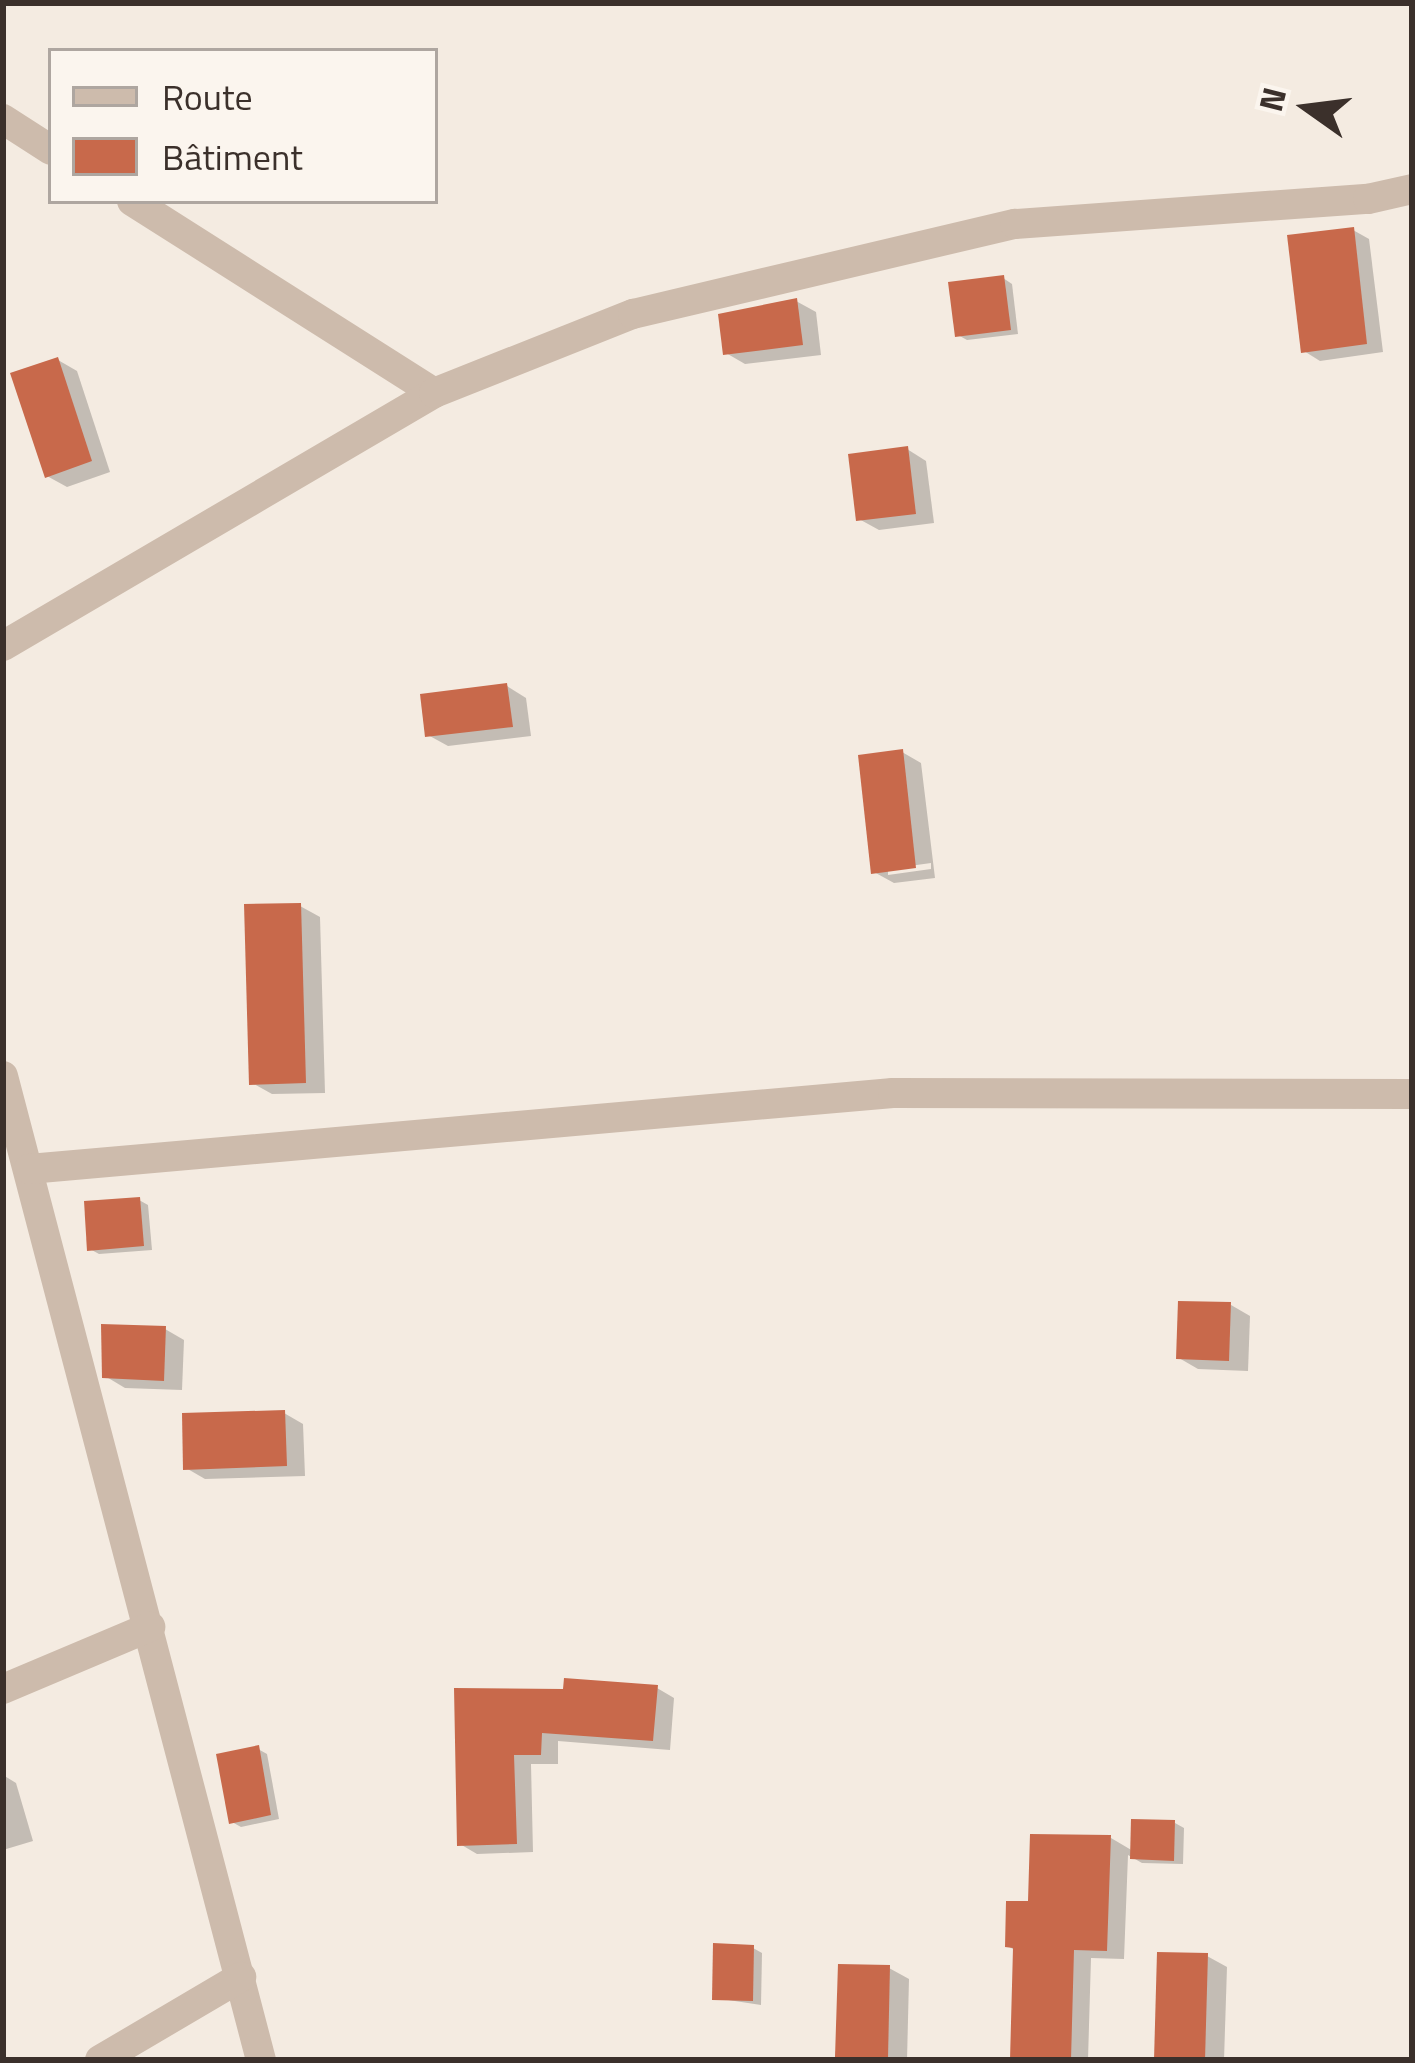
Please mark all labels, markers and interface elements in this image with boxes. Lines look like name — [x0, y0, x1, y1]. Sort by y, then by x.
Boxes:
legend — [48, 48, 438, 204]
north arrow — [1247, 48, 1367, 168]
text: Route — [162, 69, 253, 124]
text: N — [1245, 82, 1299, 116]
text: Bâtiment — [162, 129, 303, 184]

